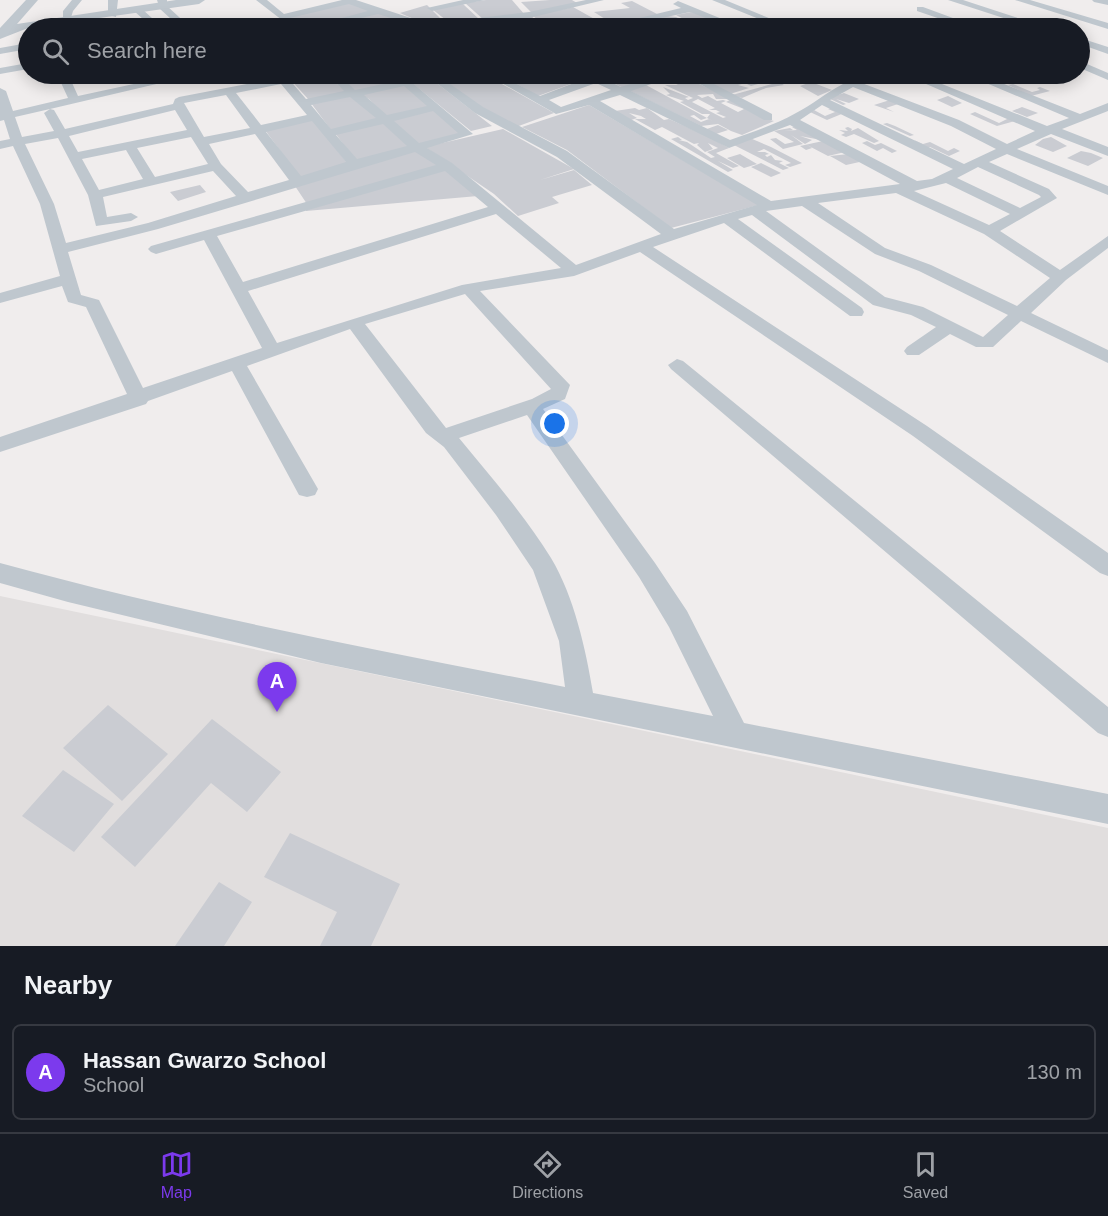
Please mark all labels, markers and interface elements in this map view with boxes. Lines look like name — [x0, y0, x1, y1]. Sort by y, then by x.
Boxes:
search box — [18, 18, 1090, 84]
icon: search — [39, 35, 72, 68]
text: Search here — [87, 38, 207, 63]
your location — [540, 409, 569, 438]
pin: A — [258, 662, 296, 712]
text: Nearby — [24, 970, 112, 1000]
text: Hassan Gwarzo School — [83, 1048, 326, 1073]
text: A — [38, 1061, 53, 1083]
text: 130 m — [1026, 1061, 1082, 1083]
text: School — [83, 1074, 144, 1096]
tab: Map — [160, 1148, 193, 1202]
tab: Directions — [512, 1148, 583, 1202]
tab: Saved — [903, 1148, 948, 1202]

